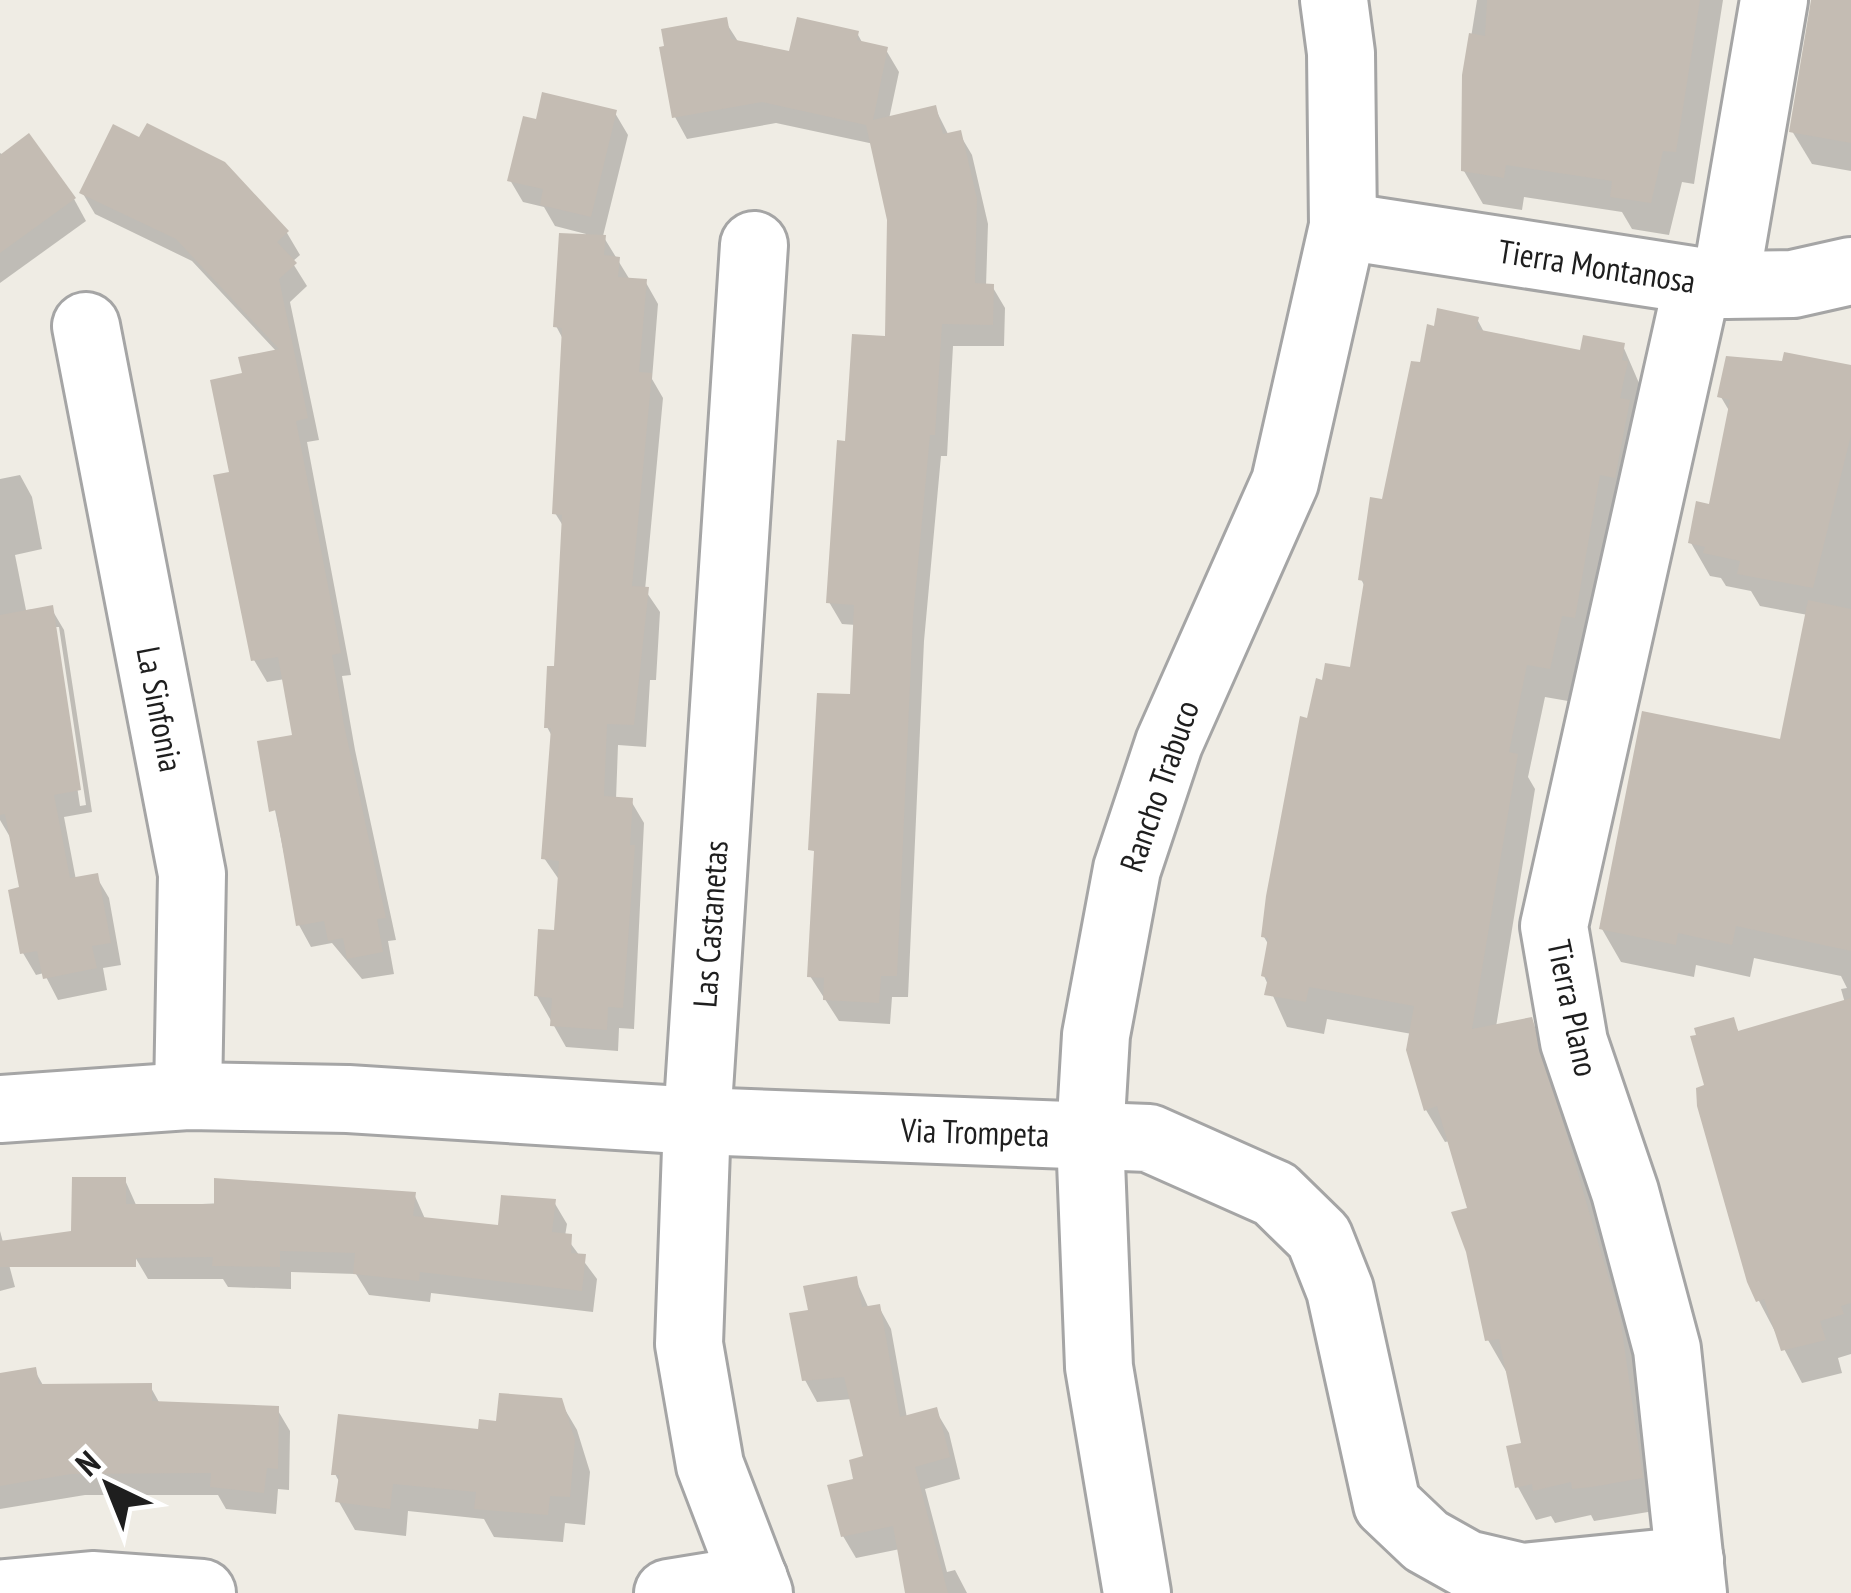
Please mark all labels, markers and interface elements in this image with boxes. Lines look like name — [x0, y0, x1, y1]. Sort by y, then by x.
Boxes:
street label: Tierra Montanosa — [1495, 229, 1699, 302]
street label: La Sinfonia — [127, 643, 194, 775]
street label: Rancho Trabuco — [1109, 694, 1208, 877]
street label: Las Castanetas — [682, 839, 737, 1009]
street label: Tierra Plano — [1538, 936, 1609, 1080]
street label: Via Trompeta — [899, 1107, 1050, 1156]
north arrow — [48, 1425, 168, 1545]
text: N — [66, 1441, 108, 1484]

